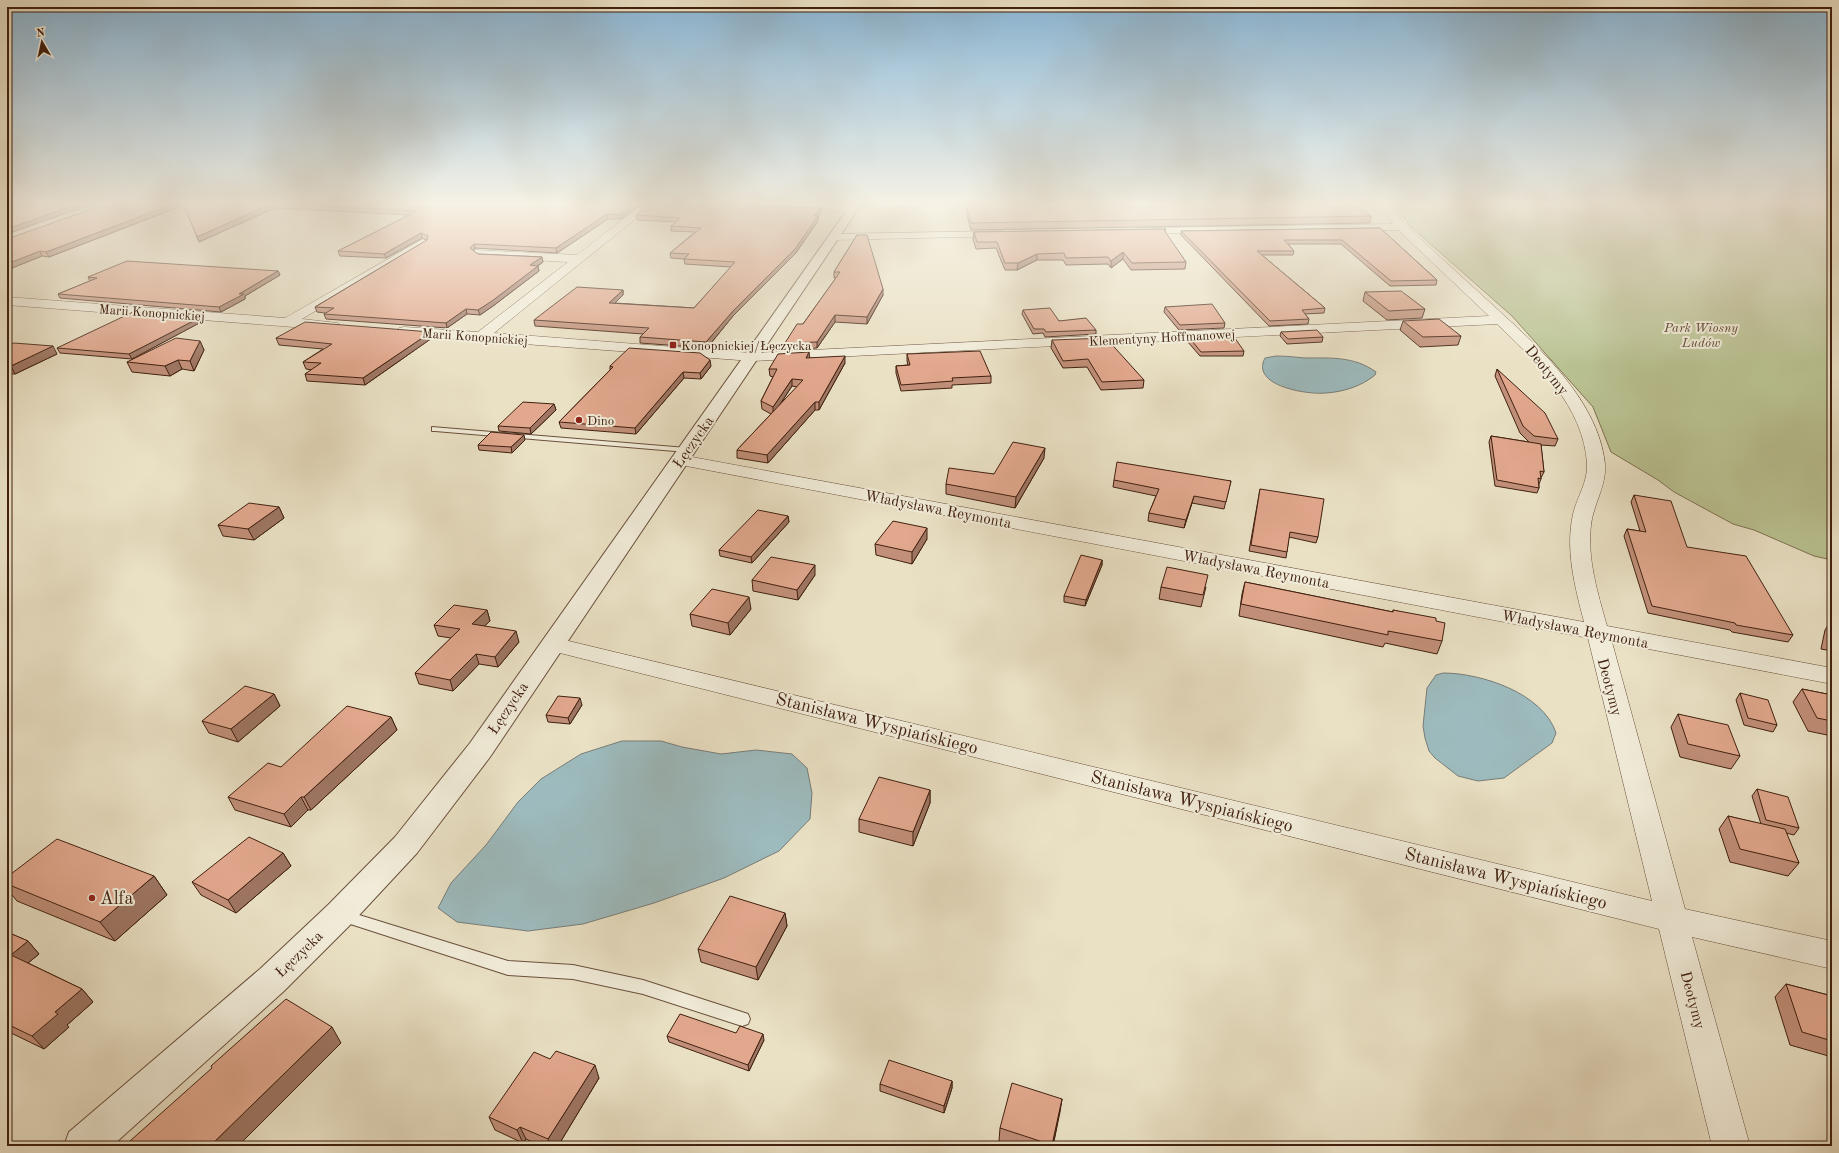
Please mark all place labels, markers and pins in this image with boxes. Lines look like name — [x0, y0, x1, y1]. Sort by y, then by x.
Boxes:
marker: Konopnickiej/Łęczycka — [668, 340, 678, 350]
place label: Konopnickiej/Łęczycka — [681, 340, 812, 353]
marker: Dino — [574, 415, 584, 425]
place label: Dino — [587, 415, 614, 428]
place label: Alfa — [100, 890, 134, 908]
marker: Alfa — [87, 893, 97, 903]

